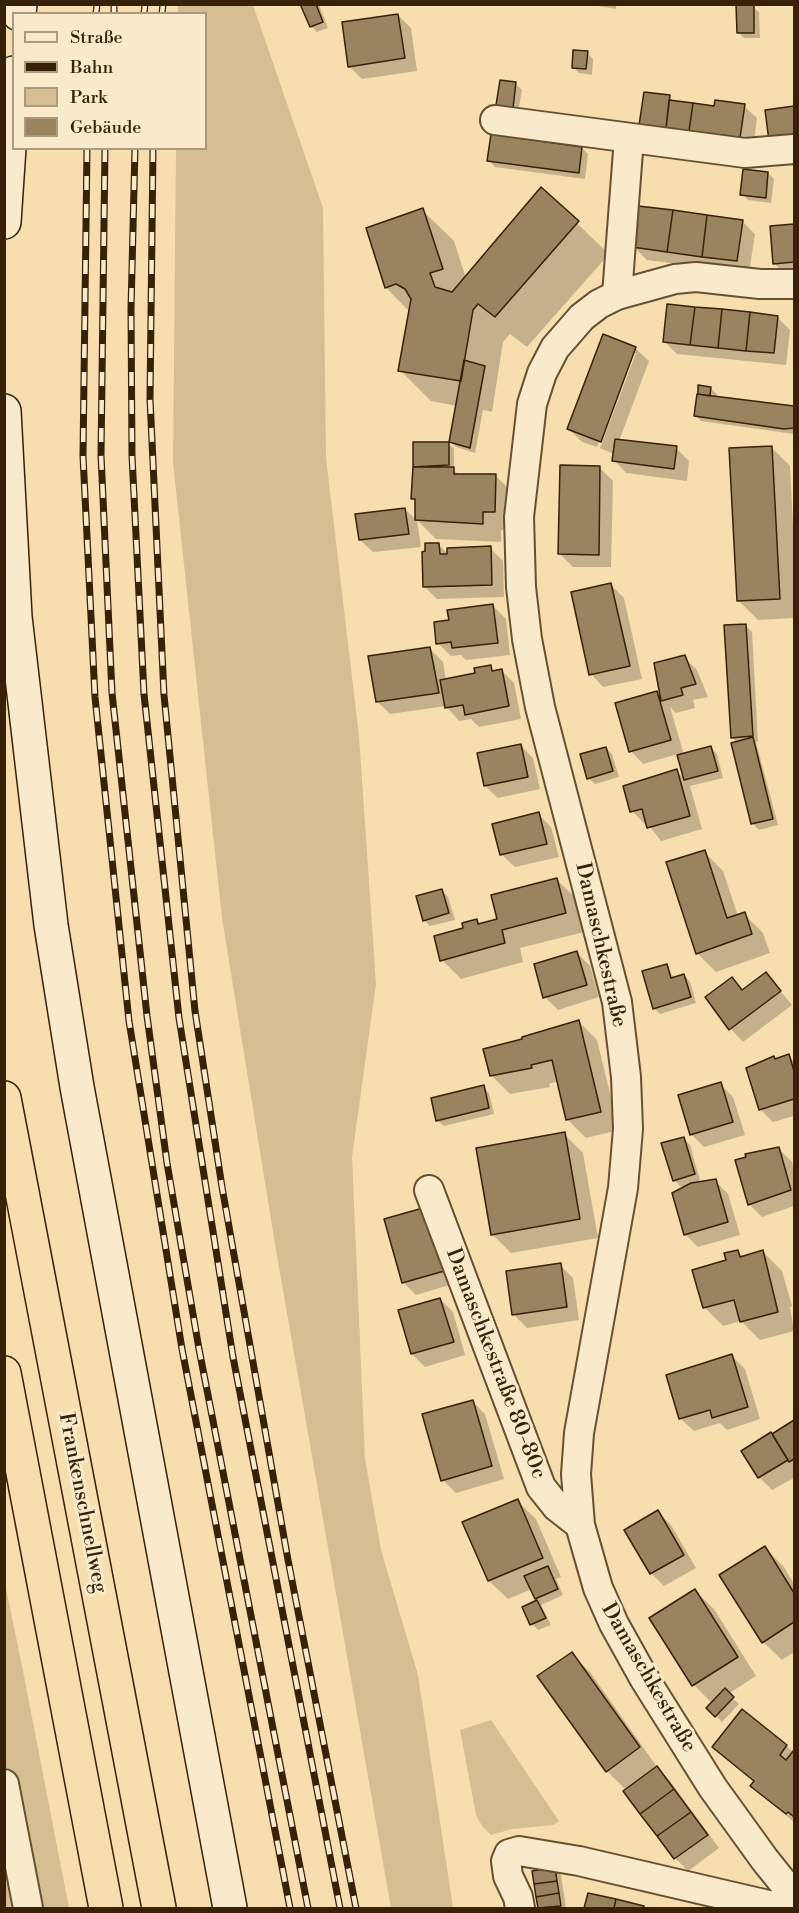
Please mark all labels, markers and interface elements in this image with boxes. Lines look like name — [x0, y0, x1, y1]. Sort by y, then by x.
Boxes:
legend — [12, 12, 207, 150]
text: Straße — [70, 26, 123, 49]
text: Bahn — [70, 56, 113, 79]
text: Park — [70, 86, 107, 109]
text: Gebäude — [70, 116, 141, 139]
street label: Damaschkestraße — [569, 860, 631, 1030]
street label: Damaschkestraße 80-80c — [439, 1245, 551, 1483]
street label: Frankenschnellweg — [52, 1411, 112, 1595]
street label: Damaschkestraße — [595, 1599, 701, 1757]

